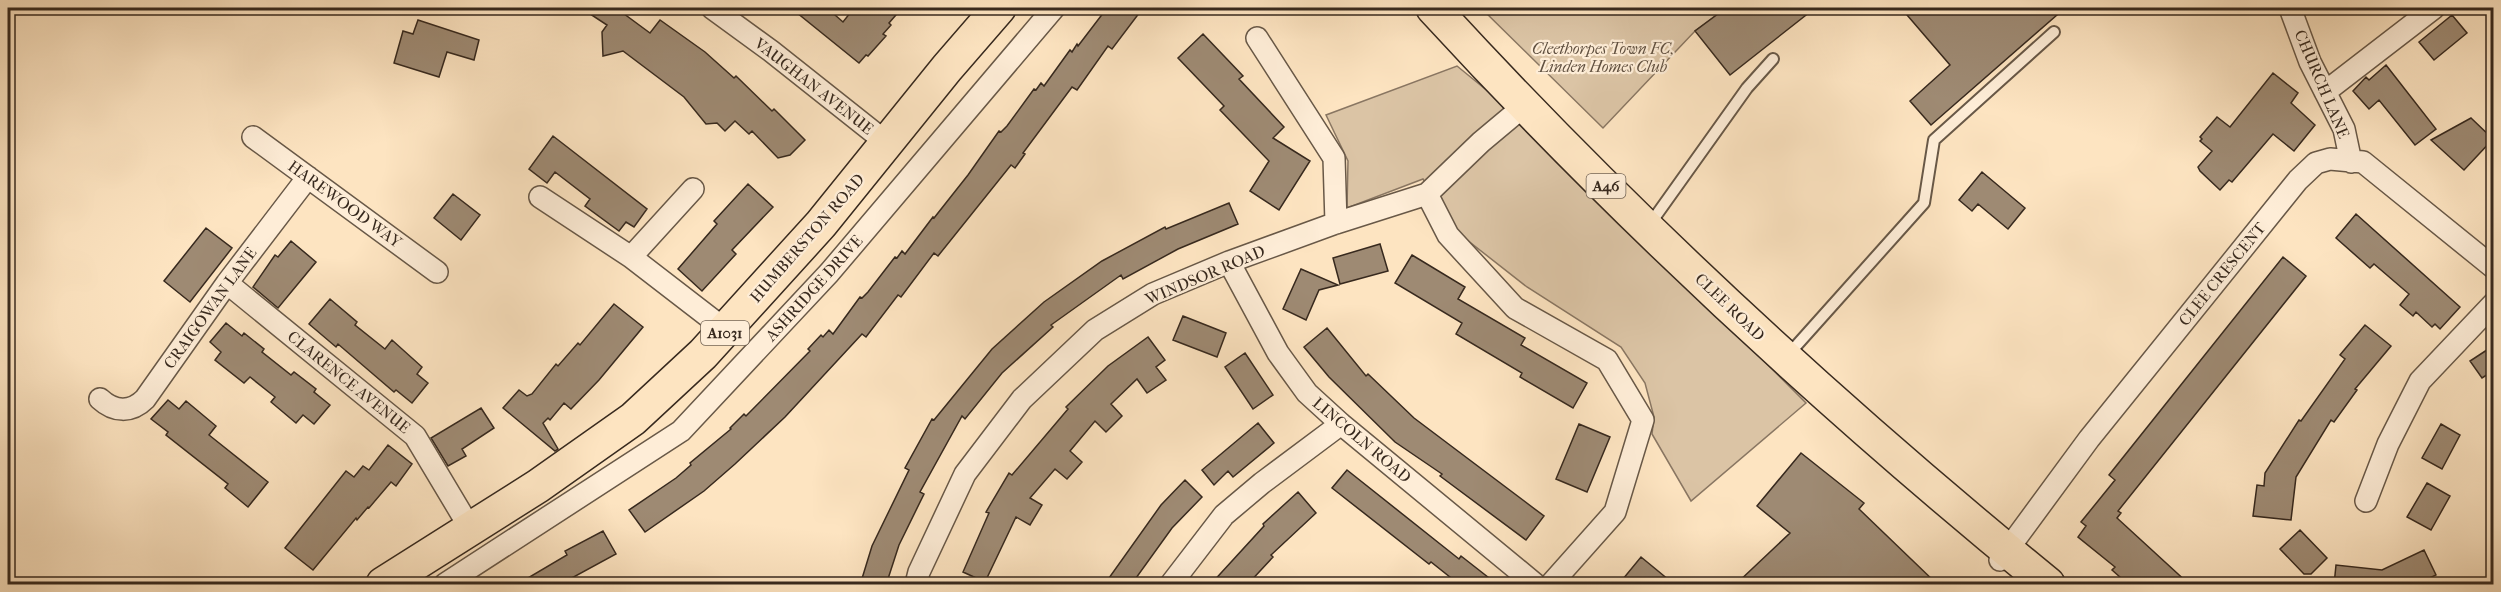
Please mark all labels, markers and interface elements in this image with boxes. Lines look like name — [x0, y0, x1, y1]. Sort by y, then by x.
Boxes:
street label: CHURCH LANE — [2291, 27, 2354, 141]
street label: VAUGHAN AVENUE — [750, 33, 877, 138]
park label: Cleethorpes Town FC, Linden Homes Club — [1532, 39, 1674, 76]
street label: HAREWOOD WAY — [284, 156, 406, 252]
street label: HUMBERSTON ROAD — [746, 170, 868, 306]
road number: A46 — [1586, 174, 1626, 198]
street label: CLEE CRESCENT — [2175, 218, 2270, 329]
street label: ASHRIDGE DRIVE — [761, 231, 867, 346]
street label: WINDSOR ROAD — [1141, 241, 1268, 309]
street label: CRAIGOWAN LANE — [160, 243, 261, 372]
street label: CLEE ROAD — [1691, 269, 1769, 345]
road number: A1031 — [701, 321, 749, 345]
street label: CLARENCE AVENUE — [284, 327, 414, 437]
street label: LINCOLN ROAD — [1309, 393, 1415, 487]

